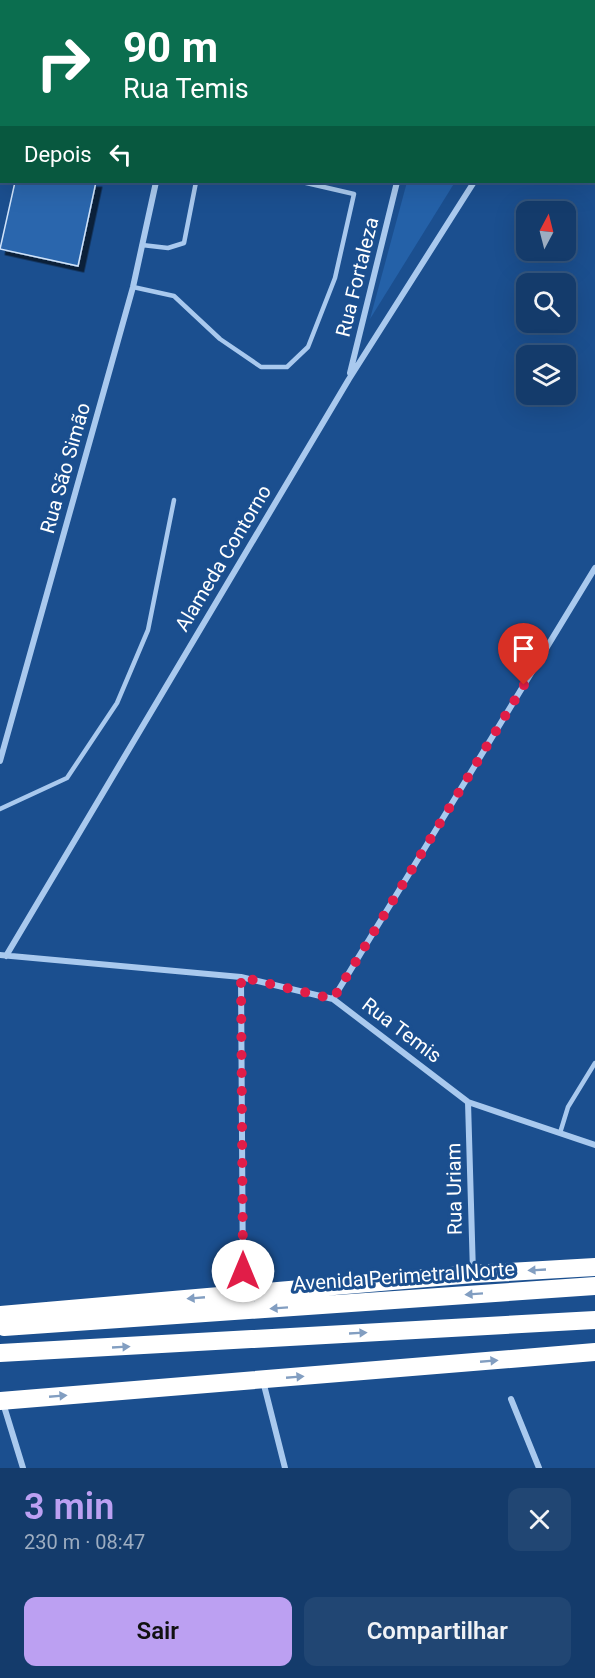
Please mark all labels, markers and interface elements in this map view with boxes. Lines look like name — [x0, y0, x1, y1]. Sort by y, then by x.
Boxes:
text: 90 m — [123, 23, 218, 72]
icon: right — [24, 24, 102, 102]
text: Rua Temis — [123, 73, 249, 105]
icon: left — [104, 138, 137, 171]
text: Depois — [24, 142, 92, 167]
north arrow — [516, 201, 576, 261]
map controls — [516, 201, 576, 405]
street label: Rua Fortaleza — [331, 215, 383, 339]
button: search — [516, 273, 576, 333]
button: layers — [516, 345, 576, 405]
street label: Rua São Simão — [35, 400, 95, 536]
street label: Alameda Contorno — [170, 480, 276, 636]
pin — [498, 623, 549, 685]
icon: arrive — [507, 632, 540, 665]
street label: Rua Temis — [358, 992, 446, 1068]
street label: Rua Uriam — [441, 1143, 467, 1235]
position arrow — [211, 1239, 275, 1303]
street label: Avenida Perimetral Norte — [292, 1256, 516, 1296]
one-way arrow — [527, 1266, 546, 1275]
one-way arrow — [464, 1289, 483, 1299]
one-way arrow — [186, 1293, 205, 1303]
one-way arrow — [270, 1303, 289, 1312]
one-way arrow — [348, 1329, 367, 1338]
one-way arrow — [112, 1342, 131, 1351]
one-way arrow — [479, 1356, 498, 1366]
one-way arrow — [285, 1373, 304, 1382]
one-way arrow — [49, 1391, 68, 1401]
text: 3 min — [24, 1486, 114, 1528]
button: close — [508, 1488, 571, 1551]
text: 230 m · 08:47 — [24, 1530, 145, 1554]
button: Sair — [24, 1597, 292, 1666]
button: Compartilhar — [304, 1597, 571, 1666]

